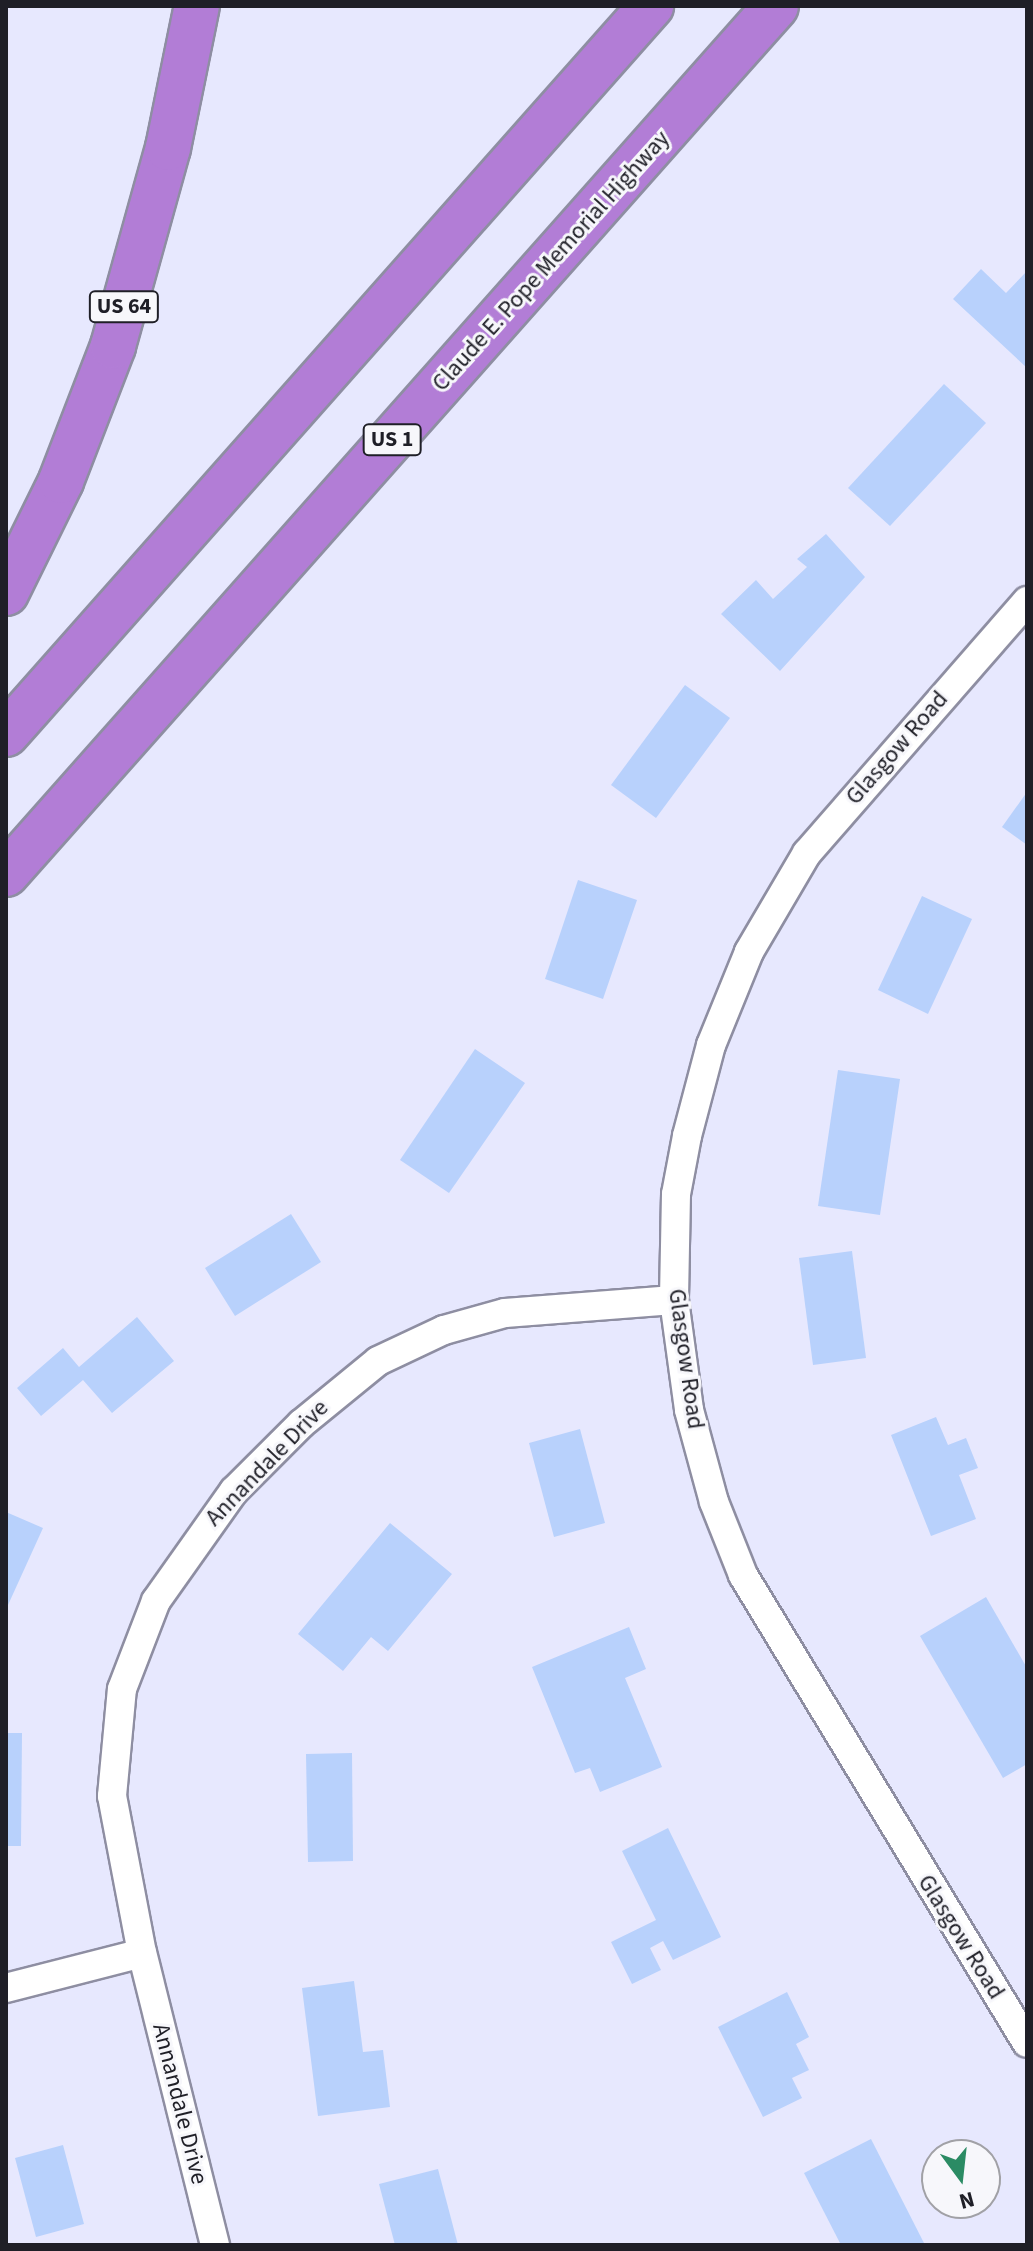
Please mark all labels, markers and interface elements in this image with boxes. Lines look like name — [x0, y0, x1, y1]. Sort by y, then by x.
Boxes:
street label: Claude E. Pope Memorial Highway — [426, 125, 676, 397]
road number: US 64 — [88, 289, 160, 325]
road number: US 1 — [362, 422, 422, 458]
street label: Glasgow Road — [840, 685, 954, 811]
street label: Glasgow Road — [662, 1287, 710, 1431]
street label: Annandale Drive — [199, 1394, 335, 1532]
street label: Glasgow Road — [911, 1869, 1011, 2005]
street label: Annandale Drive — [146, 2021, 214, 2187]
north arrow — [921, 2139, 1001, 2219]
text: N — [955, 2183, 978, 2218]

